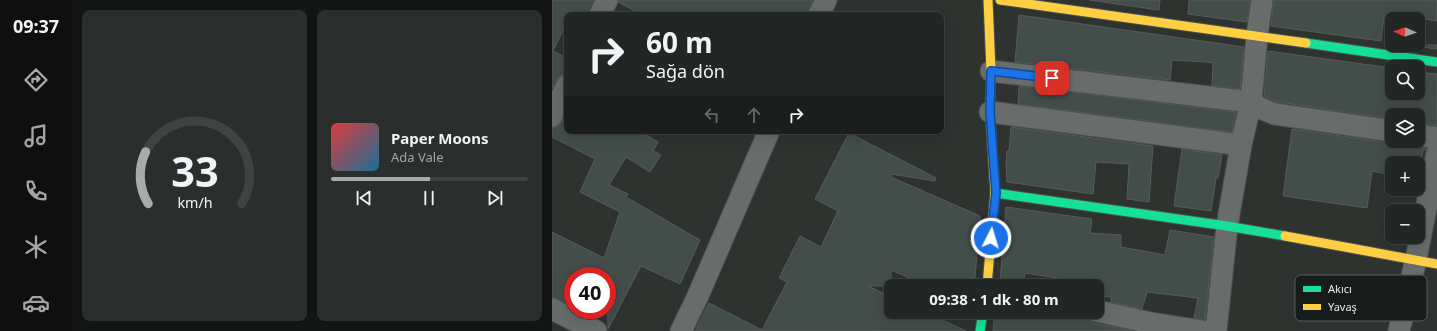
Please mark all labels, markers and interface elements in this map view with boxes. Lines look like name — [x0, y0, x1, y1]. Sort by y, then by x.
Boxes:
north arrow — [1385, 12, 1425, 52]
map controls — [1385, 12, 1425, 244]
text: 09:37 — [13, 14, 59, 38]
text: 60 m — [646, 23, 713, 61]
icon: right — [580, 28, 632, 80]
text: Sağa dön — [646, 59, 725, 83]
button: search — [1385, 60, 1425, 100]
pin — [1035, 61, 1069, 95]
icon: directions — [22, 66, 50, 94]
icon: arrive — [1041, 67, 1063, 89]
icon: left — [701, 104, 723, 126]
icon: ahead — [743, 104, 765, 126]
icon: right — [785, 104, 807, 126]
button: layers — [1385, 108, 1425, 148]
icon: music — [22, 122, 50, 150]
text: Paper Moons — [391, 128, 489, 148]
text: 33 — [171, 142, 218, 198]
text: Ada Vale — [391, 148, 444, 166]
button: + — [1385, 156, 1425, 196]
icon: phone — [22, 177, 50, 205]
icon: previous — [353, 187, 375, 209]
icon: pause — [418, 187, 440, 209]
icon: next — [484, 187, 506, 209]
text: km/h — [177, 192, 212, 211]
button: − — [1385, 204, 1425, 244]
position arrow — [970, 217, 1012, 259]
icon: climate — [22, 233, 50, 261]
speed limit sign: 40 — [564, 267, 616, 319]
legend — [1295, 275, 1427, 321]
text: Akıcı — [1328, 281, 1352, 296]
icon: car — [22, 289, 50, 317]
text: 09:38 · 1 dk · 80 m — [929, 289, 1059, 309]
text: Yavaş — [1328, 299, 1357, 314]

